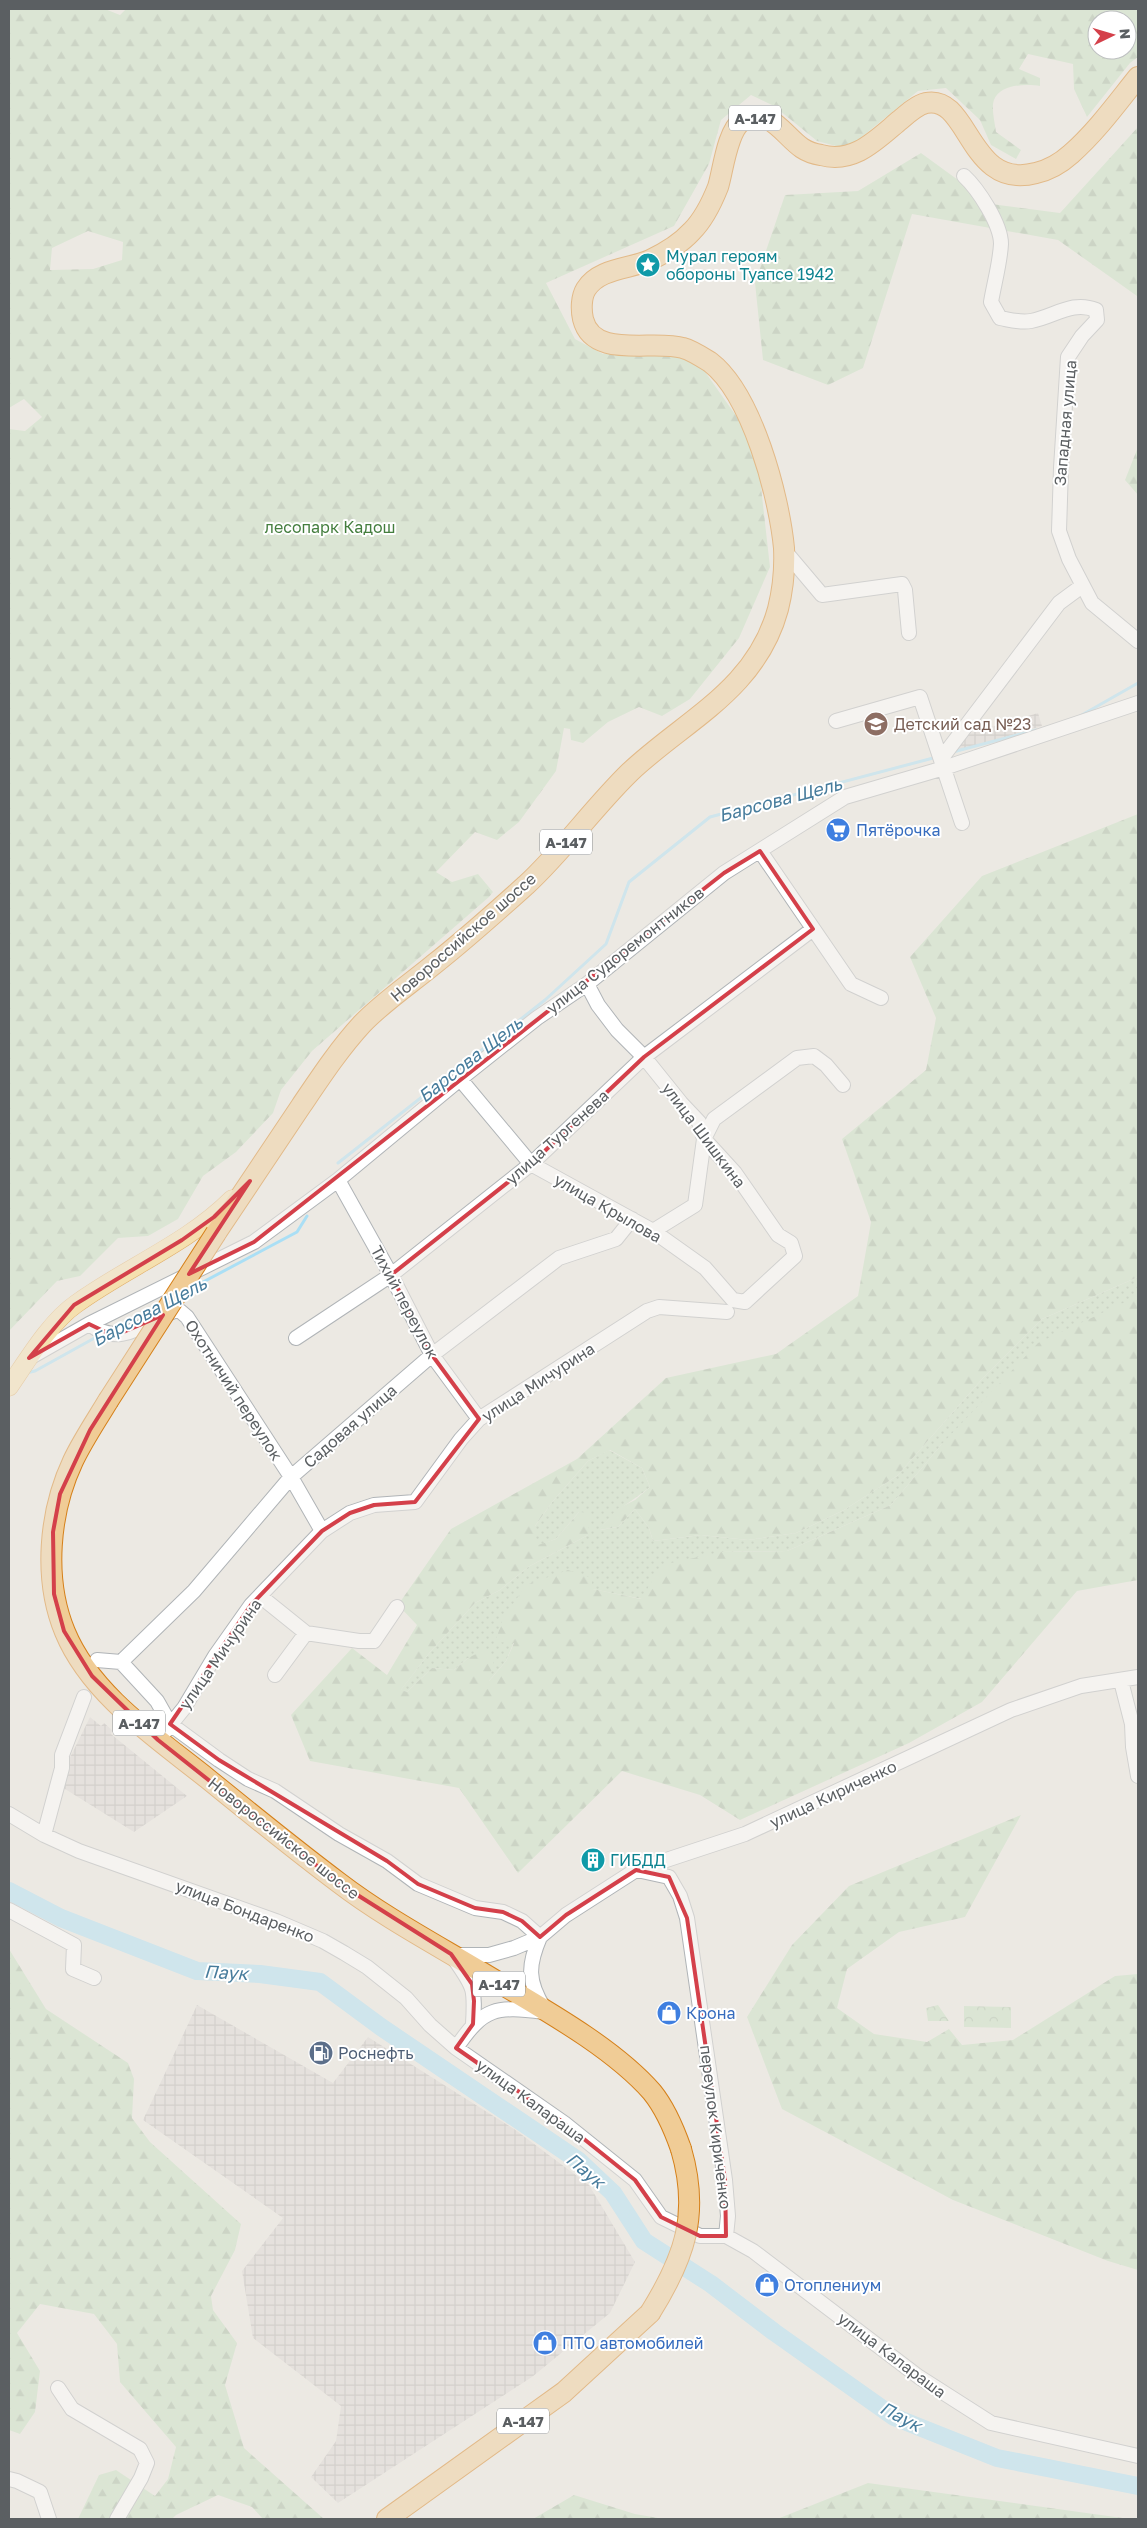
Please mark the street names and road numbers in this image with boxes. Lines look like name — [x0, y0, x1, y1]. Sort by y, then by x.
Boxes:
road number: А-147 — [729, 106, 781, 130]
street label: Западная улица — [1050, 359, 1080, 487]
road number: А-147 — [540, 830, 592, 854]
street label: Новороссийское шоссе — [386, 868, 540, 1006]
street label: улица Судоремонтников — [542, 882, 708, 1018]
street label: улица Шишкина — [658, 1078, 750, 1192]
street label: улица Тургенева — [501, 1085, 613, 1189]
street label: улица Крылова — [551, 1169, 665, 1247]
street label: Тихий переулок — [367, 1242, 443, 1362]
street label: Охотничий переулок — [181, 1316, 287, 1464]
street label: улица Мичурина — [478, 1338, 598, 1426]
street label: Садовая улица — [299, 1380, 401, 1472]
street label: улица Мичурина — [174, 1595, 266, 1713]
road number: А-147 — [113, 1710, 165, 1736]
street label: улица Кириченко — [766, 1756, 900, 1832]
street label: Новороссийское шоссе — [204, 1773, 364, 1903]
street label: улица Бондаренко — [173, 1875, 317, 1947]
road number: А-147 — [473, 1972, 525, 1996]
street label: переулок Кириченко — [696, 2044, 736, 2210]
street label: улица Калараша — [472, 2055, 590, 2147]
street label: улица Калараша — [834, 2308, 950, 2402]
road number: А-147 — [497, 2408, 549, 2434]

